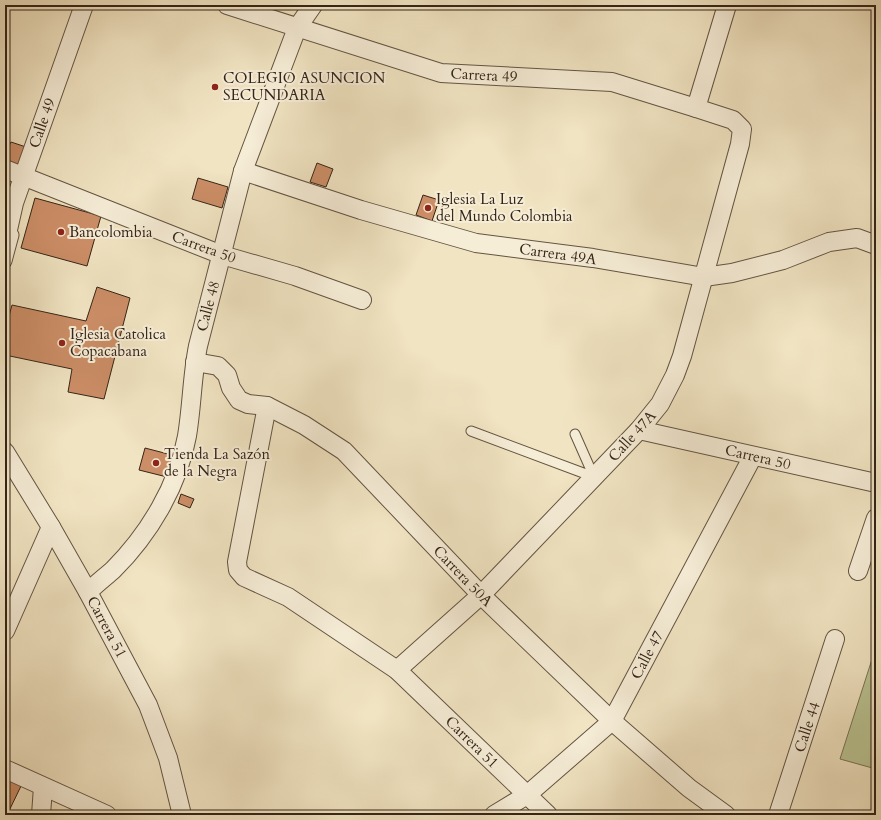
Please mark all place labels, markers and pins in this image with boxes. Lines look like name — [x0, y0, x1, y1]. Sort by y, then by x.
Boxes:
place label: COLEGIO ASUNCION SECUNDARIA — [223, 68, 386, 105]
marker: COLEGIO ASUNCION SECUNDARIA — [210, 82, 220, 92]
place label: Iglesia La Luz del Mundo Colombia — [436, 189, 573, 226]
marker: Iglesia La Luz del Mundo Colombia — [423, 203, 433, 213]
place label: Bancolombia — [69, 222, 153, 242]
marker: Bancolombia — [56, 227, 66, 237]
place label: Iglesia Catolica Copacabana — [70, 324, 167, 361]
marker: Iglesia Catolica Copacabana — [57, 338, 67, 348]
place label: Tienda La Sazón de la Negra — [164, 444, 270, 481]
marker: Tienda La Sazón de la Negra — [151, 458, 161, 468]

